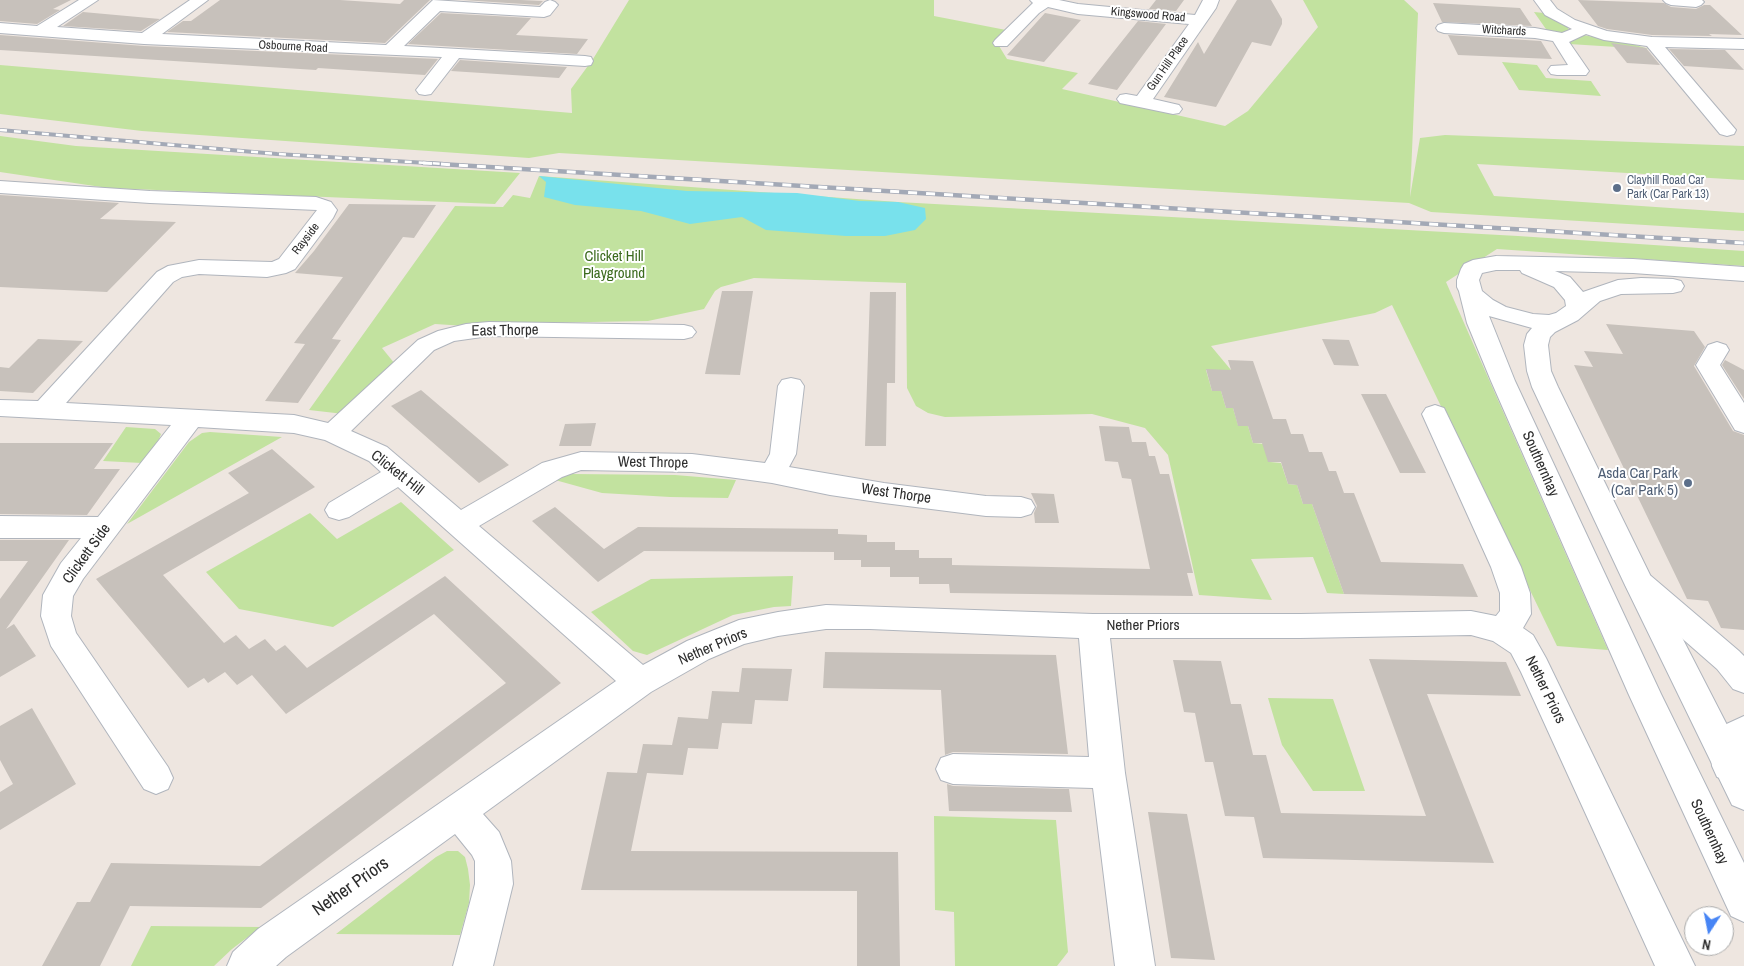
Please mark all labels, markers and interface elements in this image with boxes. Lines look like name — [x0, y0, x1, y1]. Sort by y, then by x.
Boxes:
street label: Kingswood Road — [1110, 5, 1186, 25]
street label: Witchards — [1482, 23, 1526, 39]
street label: Gun Hill Place — [1144, 34, 1192, 94]
street label: Osbourne Road — [258, 38, 328, 56]
place label: Clayhill Road Car Park (Car Park 13) — [1627, 174, 1709, 202]
marker: Clayhill Road Car Park (Car Park 13) — [1611, 182, 1623, 194]
street label: Rayside — [289, 220, 323, 258]
park label: Clicket Hill Playground — [583, 248, 645, 283]
street label: East Thorpe — [471, 321, 539, 341]
street label: Southernhay — [1518, 428, 1562, 500]
street label: Clickett Hill — [367, 447, 427, 499]
street label: West Thrope — [618, 453, 688, 473]
place label: Asda Car Park (Car Park 5) — [1598, 465, 1678, 500]
marker: Asda Car Park (Car Park 5) — [1682, 477, 1694, 489]
street label: West Thorpe — [860, 480, 932, 508]
street label: Clickett Side — [59, 521, 115, 587]
street label: Nether Priors — [1106, 617, 1180, 635]
street label: Nether Priors — [676, 624, 750, 670]
street label: Nether Priors — [1521, 653, 1569, 727]
street label: Southernhay — [1686, 797, 1732, 867]
street label: Nether Priors — [309, 853, 393, 921]
north arrow — [1684, 906, 1734, 956]
text: N — [1701, 935, 1712, 954]

